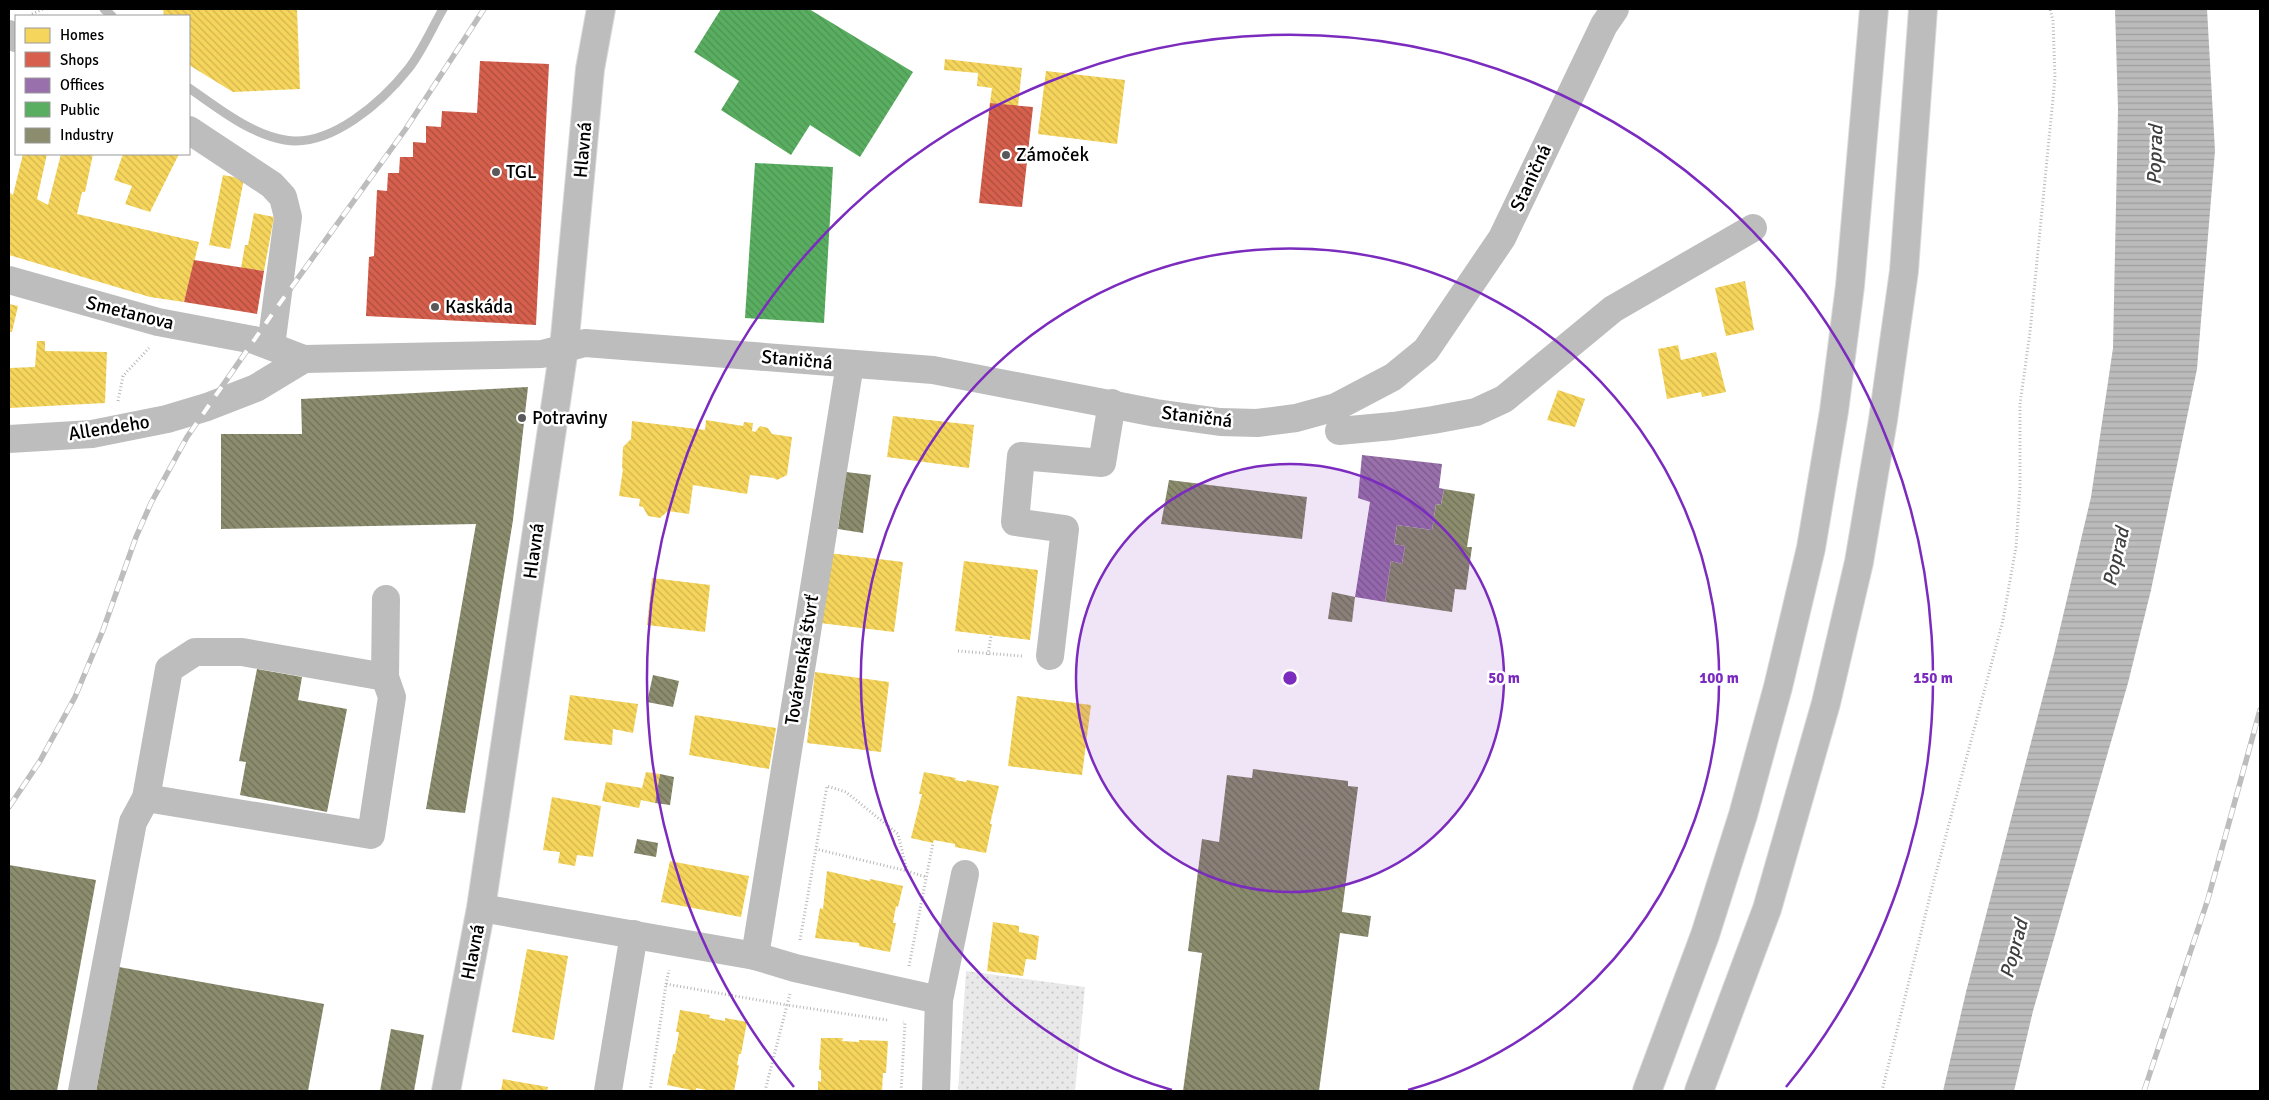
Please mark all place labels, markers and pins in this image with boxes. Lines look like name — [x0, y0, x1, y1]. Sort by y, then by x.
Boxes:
place label: Zámoček — [1016, 143, 1089, 167]
marker: Zámoček — [1000, 149, 1012, 161]
place label: TGL — [506, 160, 537, 184]
marker: TGL — [490, 166, 502, 178]
place label: Kaskáda — [445, 295, 513, 319]
marker: Kaskáda — [429, 301, 441, 313]
place label: Potraviny — [532, 406, 607, 430]
marker: Potraviny — [516, 412, 528, 424]
centre of rings — [1281, 669, 1299, 687]

